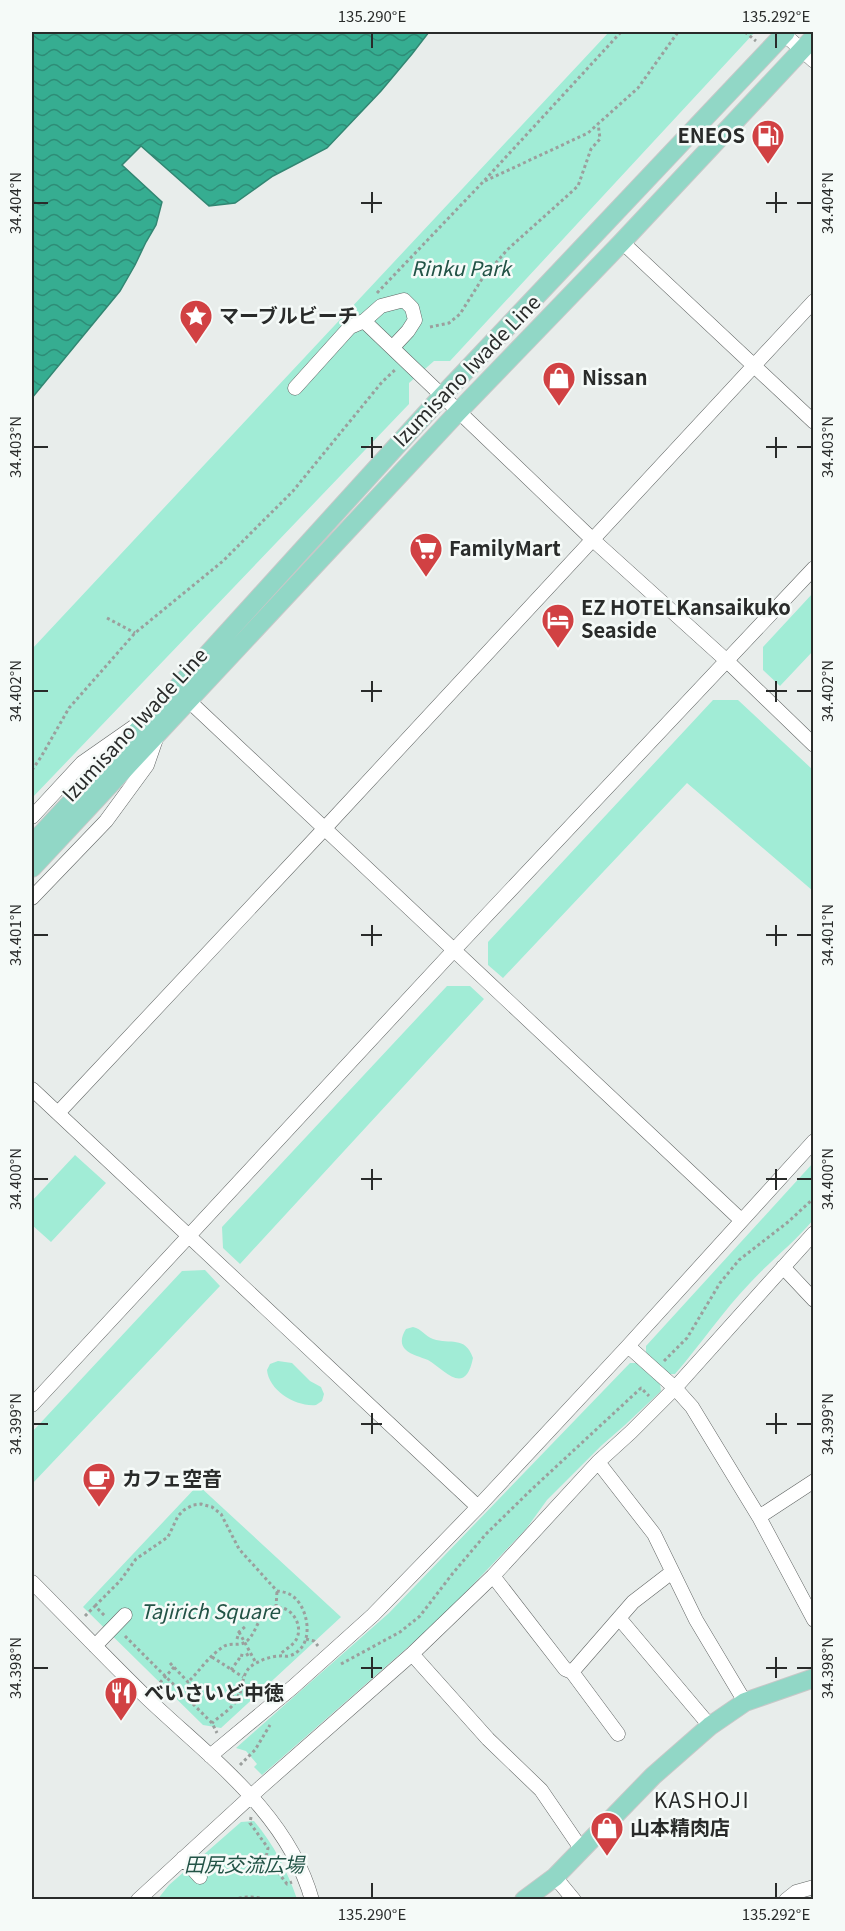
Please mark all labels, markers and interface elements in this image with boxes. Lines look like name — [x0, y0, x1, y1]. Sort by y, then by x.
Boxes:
text: 135.290°E — [338, 5, 406, 26]
text: 135.292°E — [742, 5, 810, 26]
fuel station icon: ENEOS — [750, 118, 786, 165]
place label: ENEOS — [678, 120, 745, 149]
text: 34.404°N — [4, 172, 25, 234]
text: 34.404°N — [816, 172, 837, 234]
park label: Rinku Park — [411, 253, 514, 282]
street label: Izumisano Iwade Line — [386, 288, 546, 452]
place icon: マーブルビーチ — [178, 298, 214, 345]
place label: マーブルビーチ — [219, 300, 358, 329]
shop icon: Nissan — [541, 360, 577, 407]
place label: Nissan — [582, 362, 648, 391]
text: 34.403°N — [4, 416, 25, 478]
text: 34.403°N — [816, 416, 837, 478]
supermarket icon: FamilyMart — [408, 531, 444, 578]
place label: FamilyMart — [449, 533, 561, 562]
place label: EZ HOTELKansaikuko Seaside — [581, 592, 791, 644]
hotel icon: EZ HOTELKansaikuko Seaside — [540, 602, 576, 649]
street label: Izumisano Iwade Line — [55, 641, 213, 807]
text: 34.402°N — [4, 660, 25, 722]
text: 34.402°N — [816, 660, 837, 722]
text: 34.401°N — [4, 904, 25, 966]
text: 34.401°N — [816, 904, 837, 966]
text: 34.400°N — [4, 1148, 25, 1210]
text: 34.400°N — [816, 1148, 837, 1210]
text: 34.399°N — [4, 1393, 25, 1455]
text: 34.399°N — [816, 1393, 837, 1455]
cafe icon: カフェ空音 — [81, 1461, 117, 1508]
place label: カフェ空音 — [122, 1463, 222, 1492]
park label: Tajirich Square — [141, 1596, 281, 1625]
text: 34.398°N — [4, 1637, 25, 1699]
text: 34.398°N — [816, 1637, 837, 1699]
restaurant icon: べいさいど中徳 — [103, 1675, 139, 1722]
place label: べいさいど中徳 — [144, 1677, 284, 1706]
district label: KASHOJI — [654, 1784, 750, 1814]
shop icon: 山本精肉店 — [589, 1810, 625, 1857]
place label: 山本精肉店 — [630, 1812, 730, 1841]
park label: 田尻交流広場 — [184, 1849, 306, 1878]
text: 135.290°E — [338, 1903, 406, 1924]
text: 135.292°E — [742, 1903, 810, 1924]

